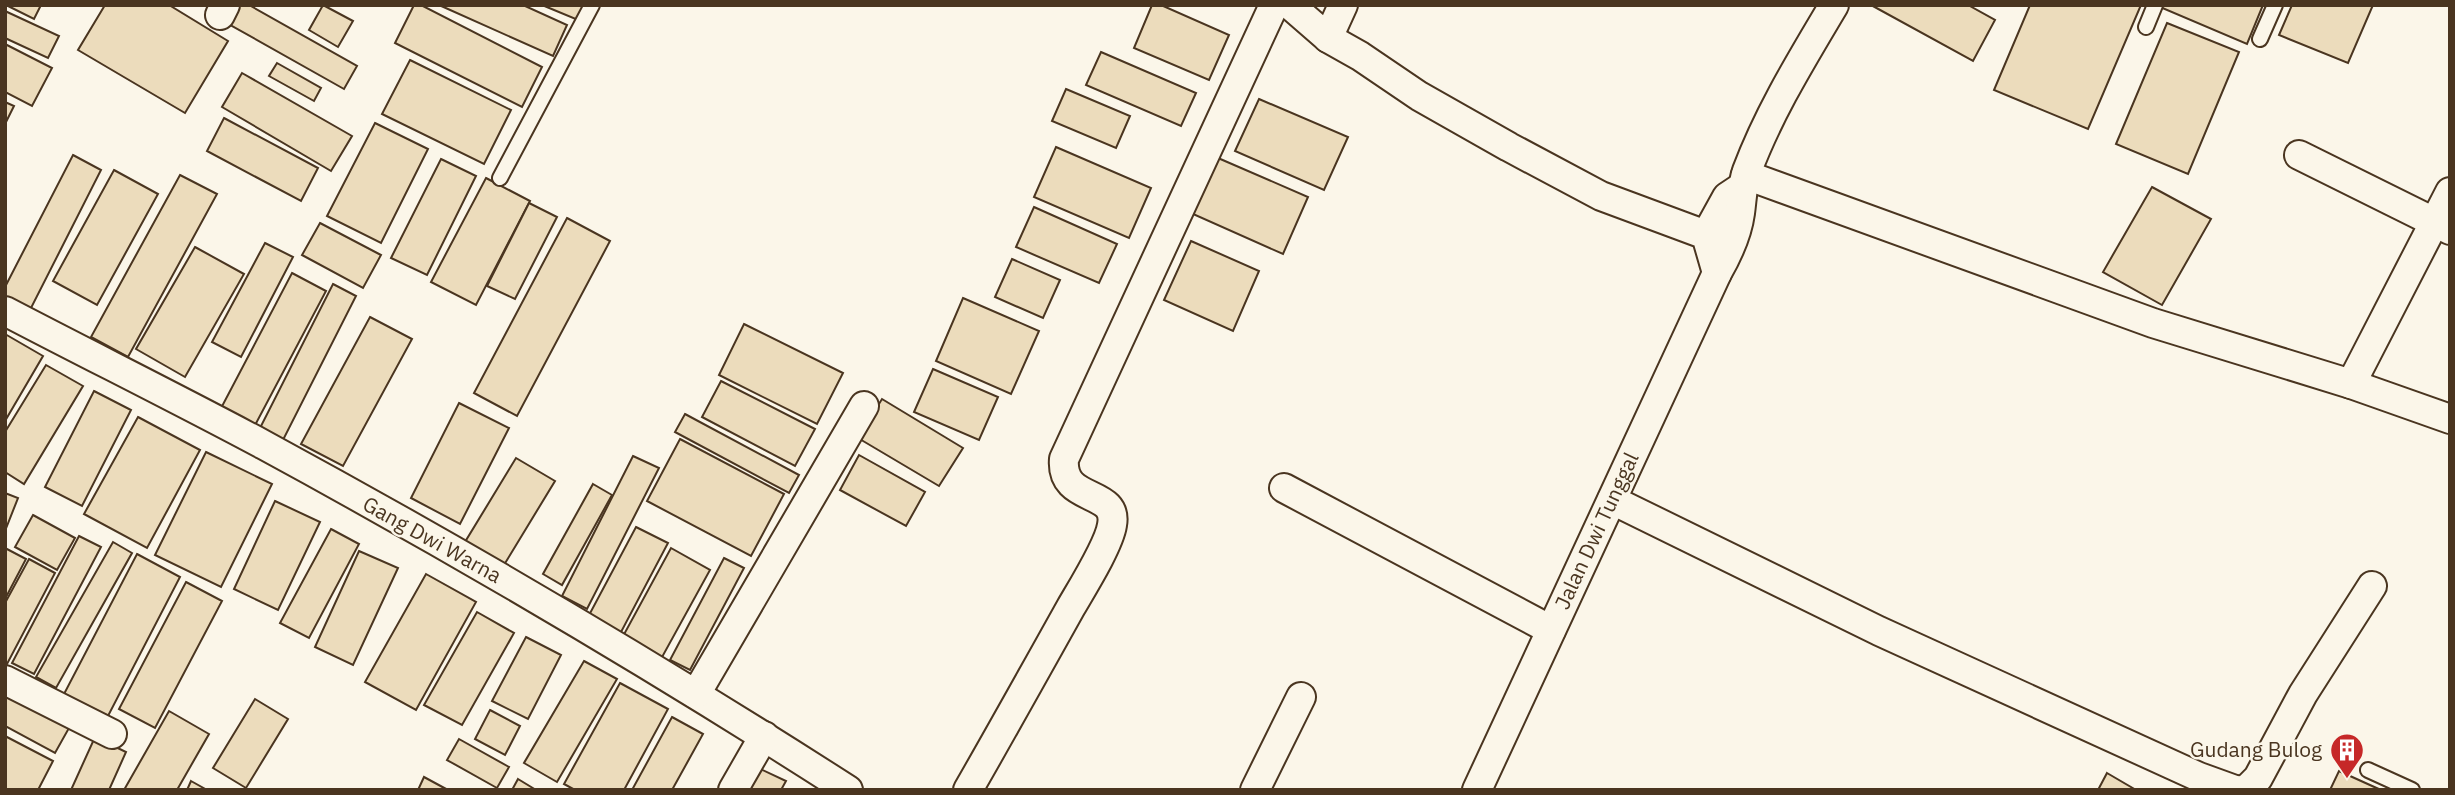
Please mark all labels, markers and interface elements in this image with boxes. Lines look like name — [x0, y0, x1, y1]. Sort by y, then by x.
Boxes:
street label: Jalan Dwi Tunggal — [1547, 447, 1645, 614]
street label: Gang Dwi Warna — [358, 489, 507, 589]
building icon: Gudang Bulog — [2328, 731, 2366, 780]
place label: Gudang Bulog — [2190, 735, 2322, 763]

